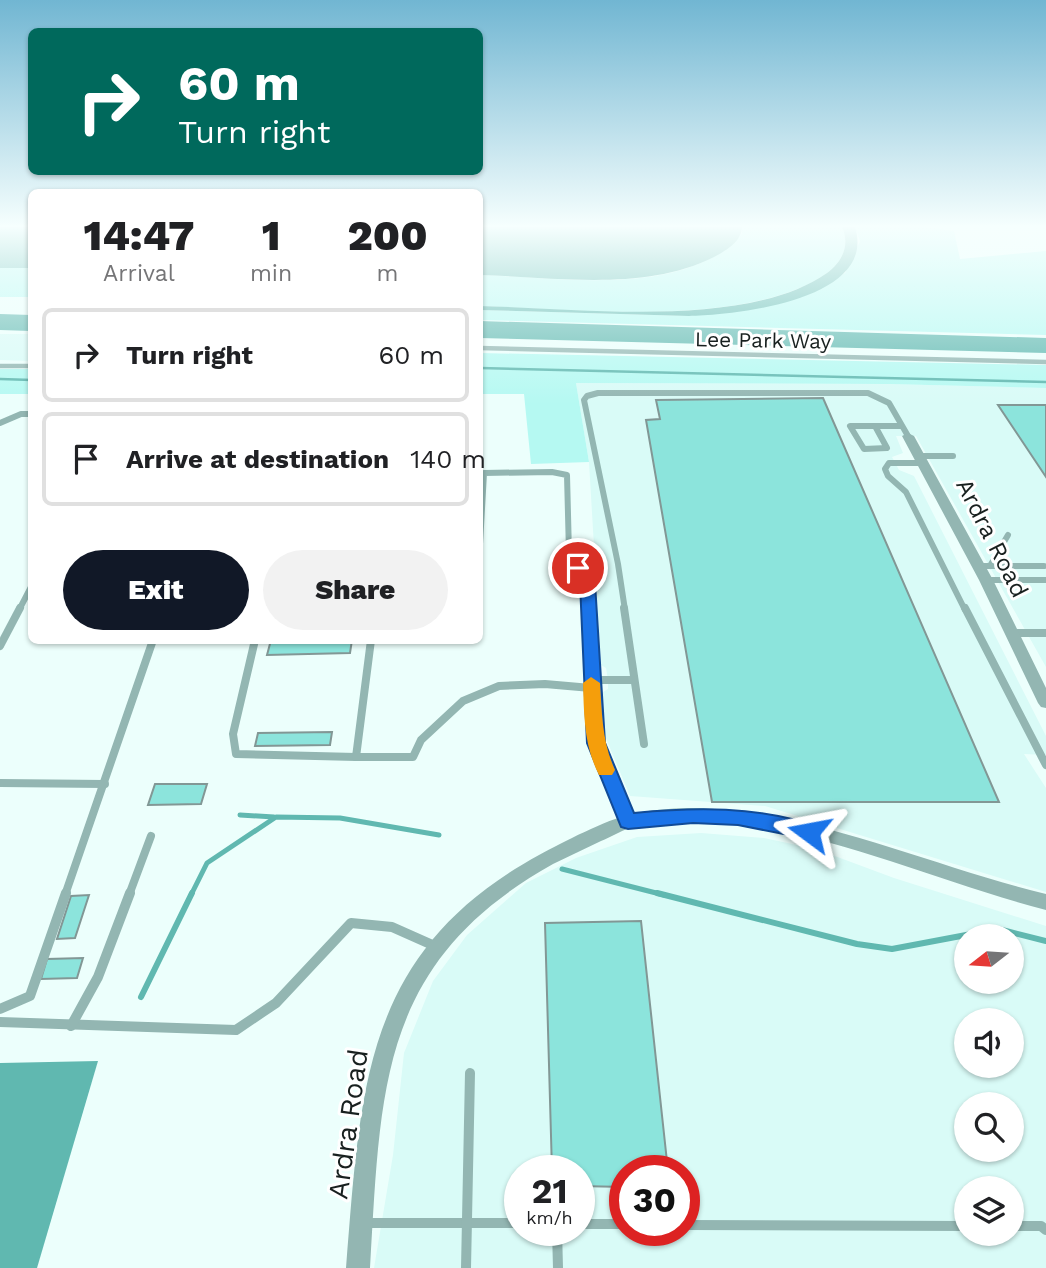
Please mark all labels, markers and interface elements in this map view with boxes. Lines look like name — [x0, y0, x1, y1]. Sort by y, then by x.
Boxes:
text: 60 m — [178, 54, 300, 112]
icon: right — [63, 56, 154, 147]
text: Turn right — [178, 113, 330, 151]
text: 14:47 — [83, 211, 194, 260]
text: 1 — [262, 211, 280, 260]
text: 200 — [348, 211, 428, 260]
text: Arrival — [103, 260, 175, 287]
text: min — [250, 260, 292, 287]
text: m — [377, 260, 399, 287]
street label: Lee Park Way — [695, 326, 832, 354]
icon: right — [67, 336, 105, 374]
text: Turn right — [126, 340, 253, 370]
text: 60 m — [378, 340, 444, 370]
icon: arrive — [67, 440, 105, 478]
text: Arrive at destination — [126, 444, 389, 474]
text: 140 m — [410, 444, 486, 474]
street label: Ardra Road — [950, 474, 1034, 602]
pin — [548, 538, 608, 598]
icon: arrive — [559, 549, 597, 587]
button: Exit — [63, 550, 249, 630]
button: Share — [263, 550, 448, 630]
position arrow — [772, 795, 846, 869]
north arrow — [954, 924, 1024, 994]
map controls — [954, 924, 1024, 1246]
button: sound — [954, 1008, 1024, 1078]
street label: Ardra Road — [321, 1047, 375, 1201]
button: search — [954, 1092, 1024, 1162]
speed limit sign: 30 — [609, 1155, 700, 1246]
text: 21 — [532, 1170, 567, 1212]
button: layers — [954, 1176, 1024, 1246]
text: km/h — [526, 1207, 573, 1228]

